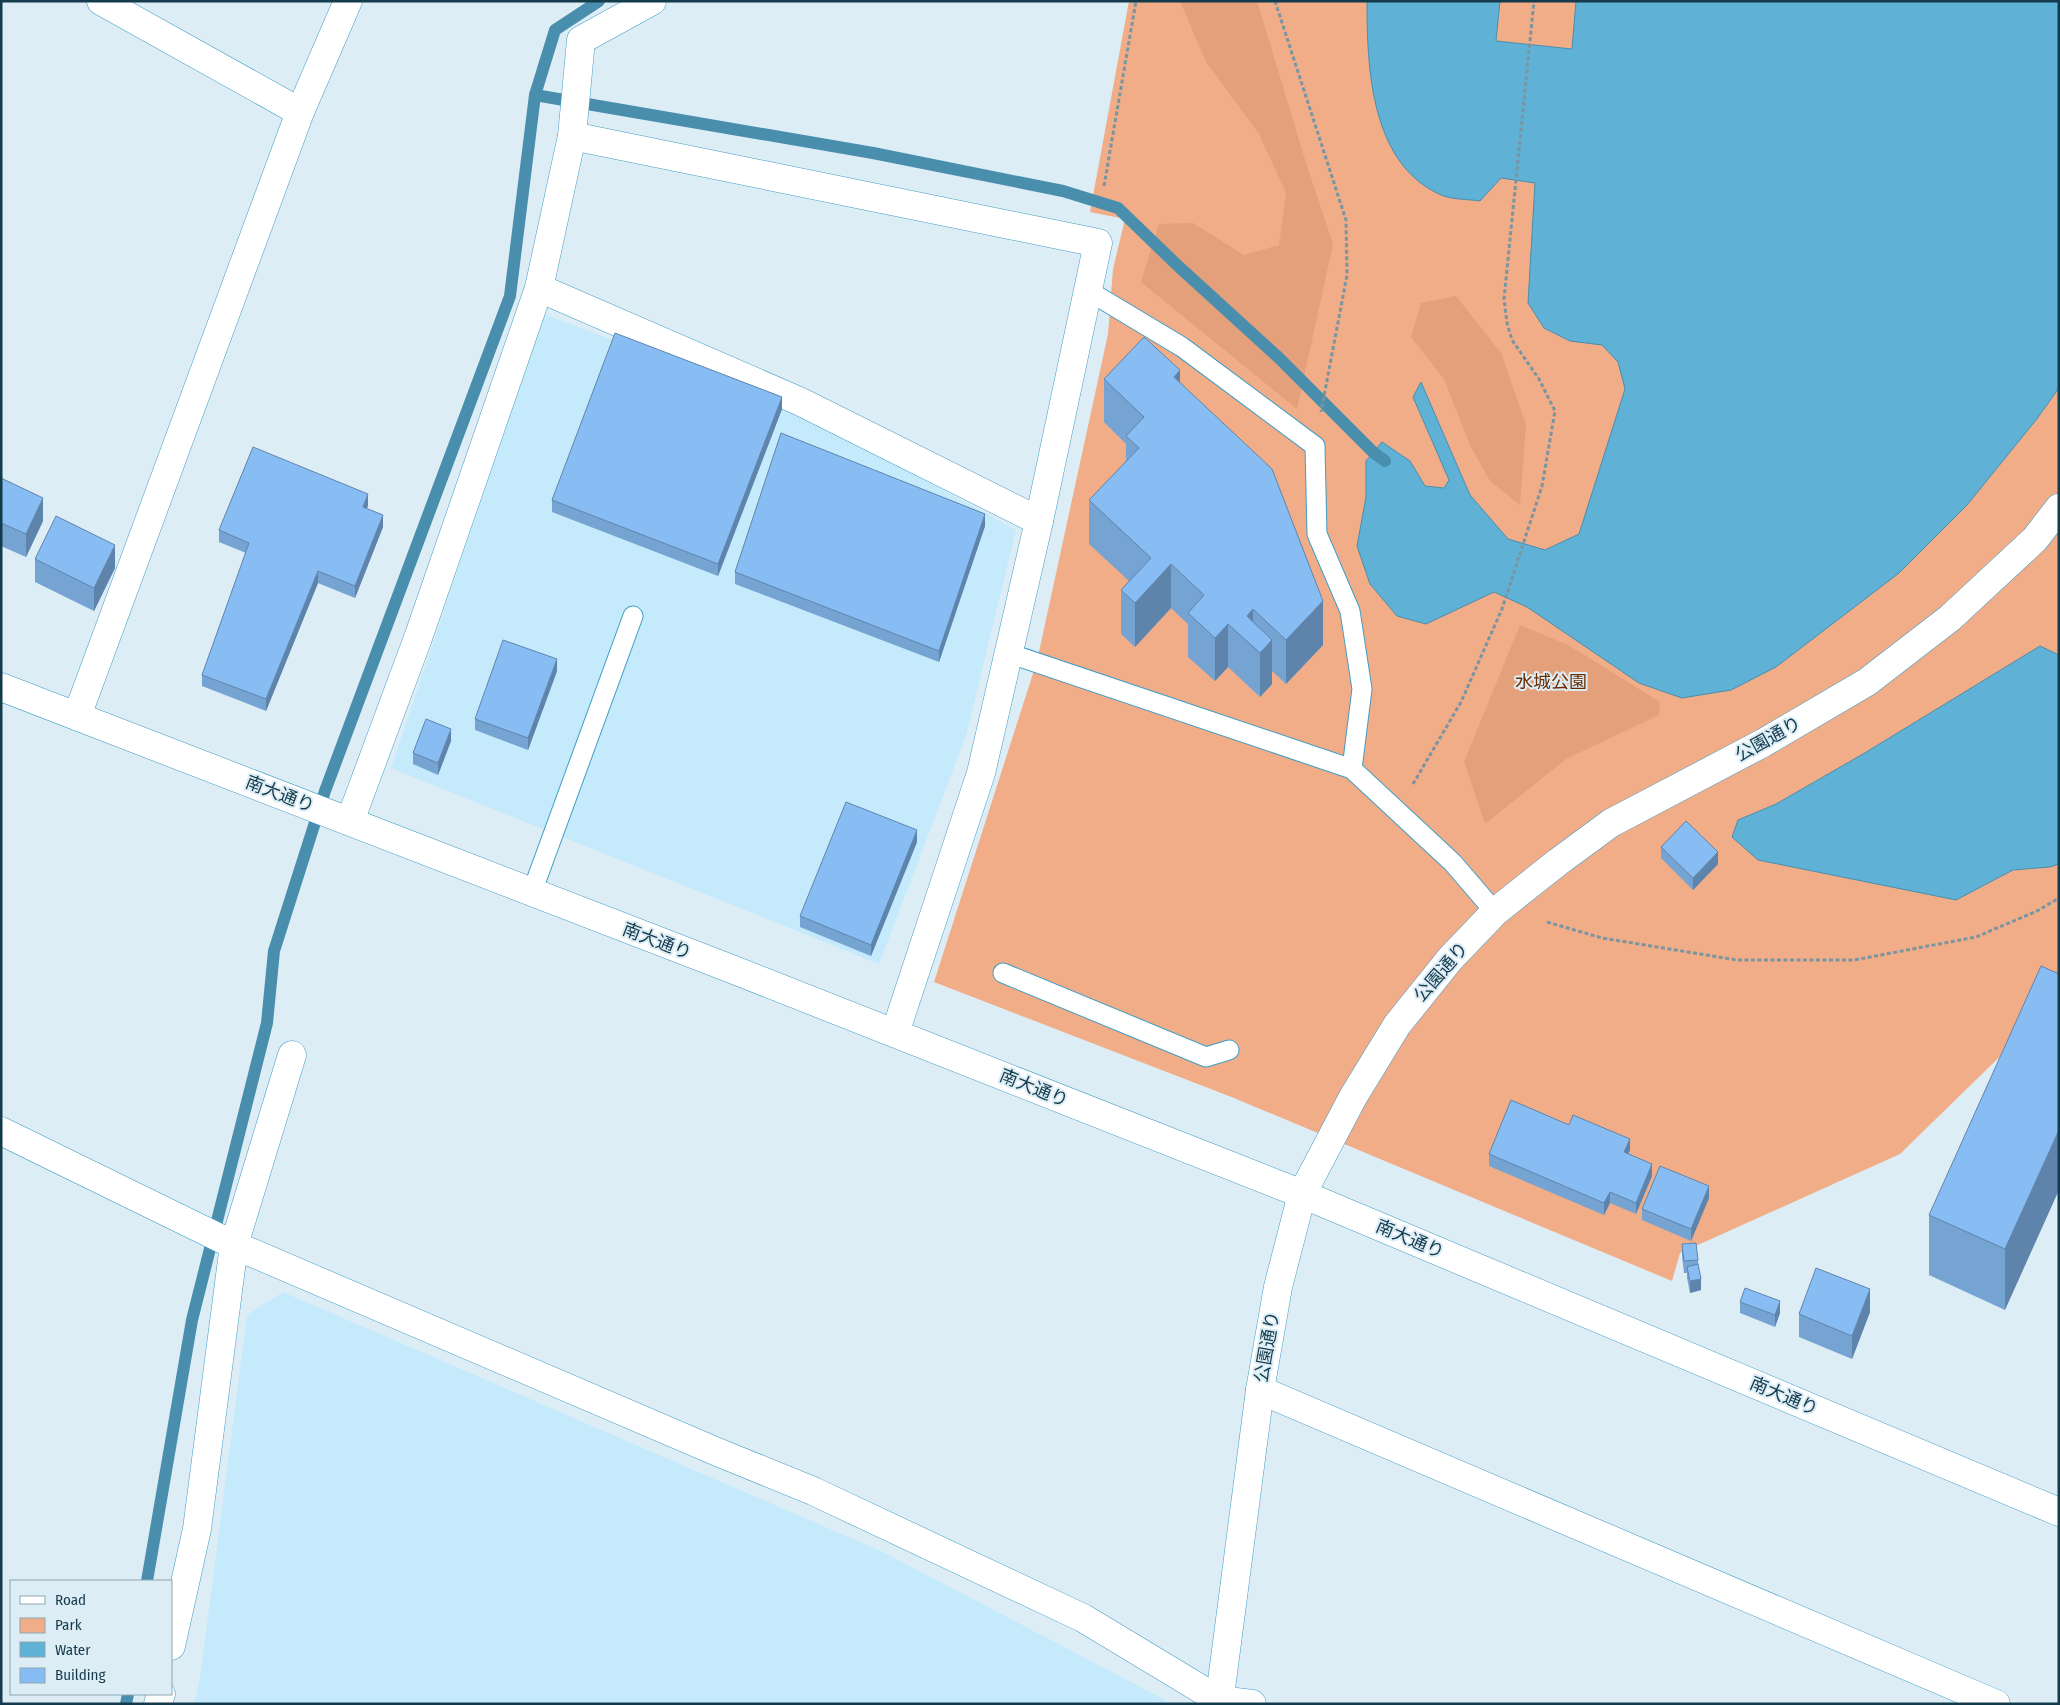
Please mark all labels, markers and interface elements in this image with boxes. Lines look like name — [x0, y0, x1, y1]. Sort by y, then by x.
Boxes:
park label: 水城公園 — [1515, 671, 1587, 693]
street label: 公園通り — [1731, 712, 1805, 766]
street label: 南大通り — [242, 771, 318, 817]
street label: 南大通り — [619, 918, 695, 964]
street label: 公園通り — [1409, 938, 1473, 1006]
street label: 南大通り — [997, 1064, 1071, 1112]
street label: 南大通り — [1373, 1215, 1447, 1263]
street label: 公園通り — [1250, 1310, 1284, 1384]
street label: 南大通り — [1747, 1372, 1821, 1420]
legend — [10, 1580, 172, 1695]
text: Road — [55, 1591, 86, 1609]
text: Park — [55, 1616, 82, 1634]
text: Water — [55, 1641, 91, 1659]
text: Building — [55, 1666, 106, 1684]

